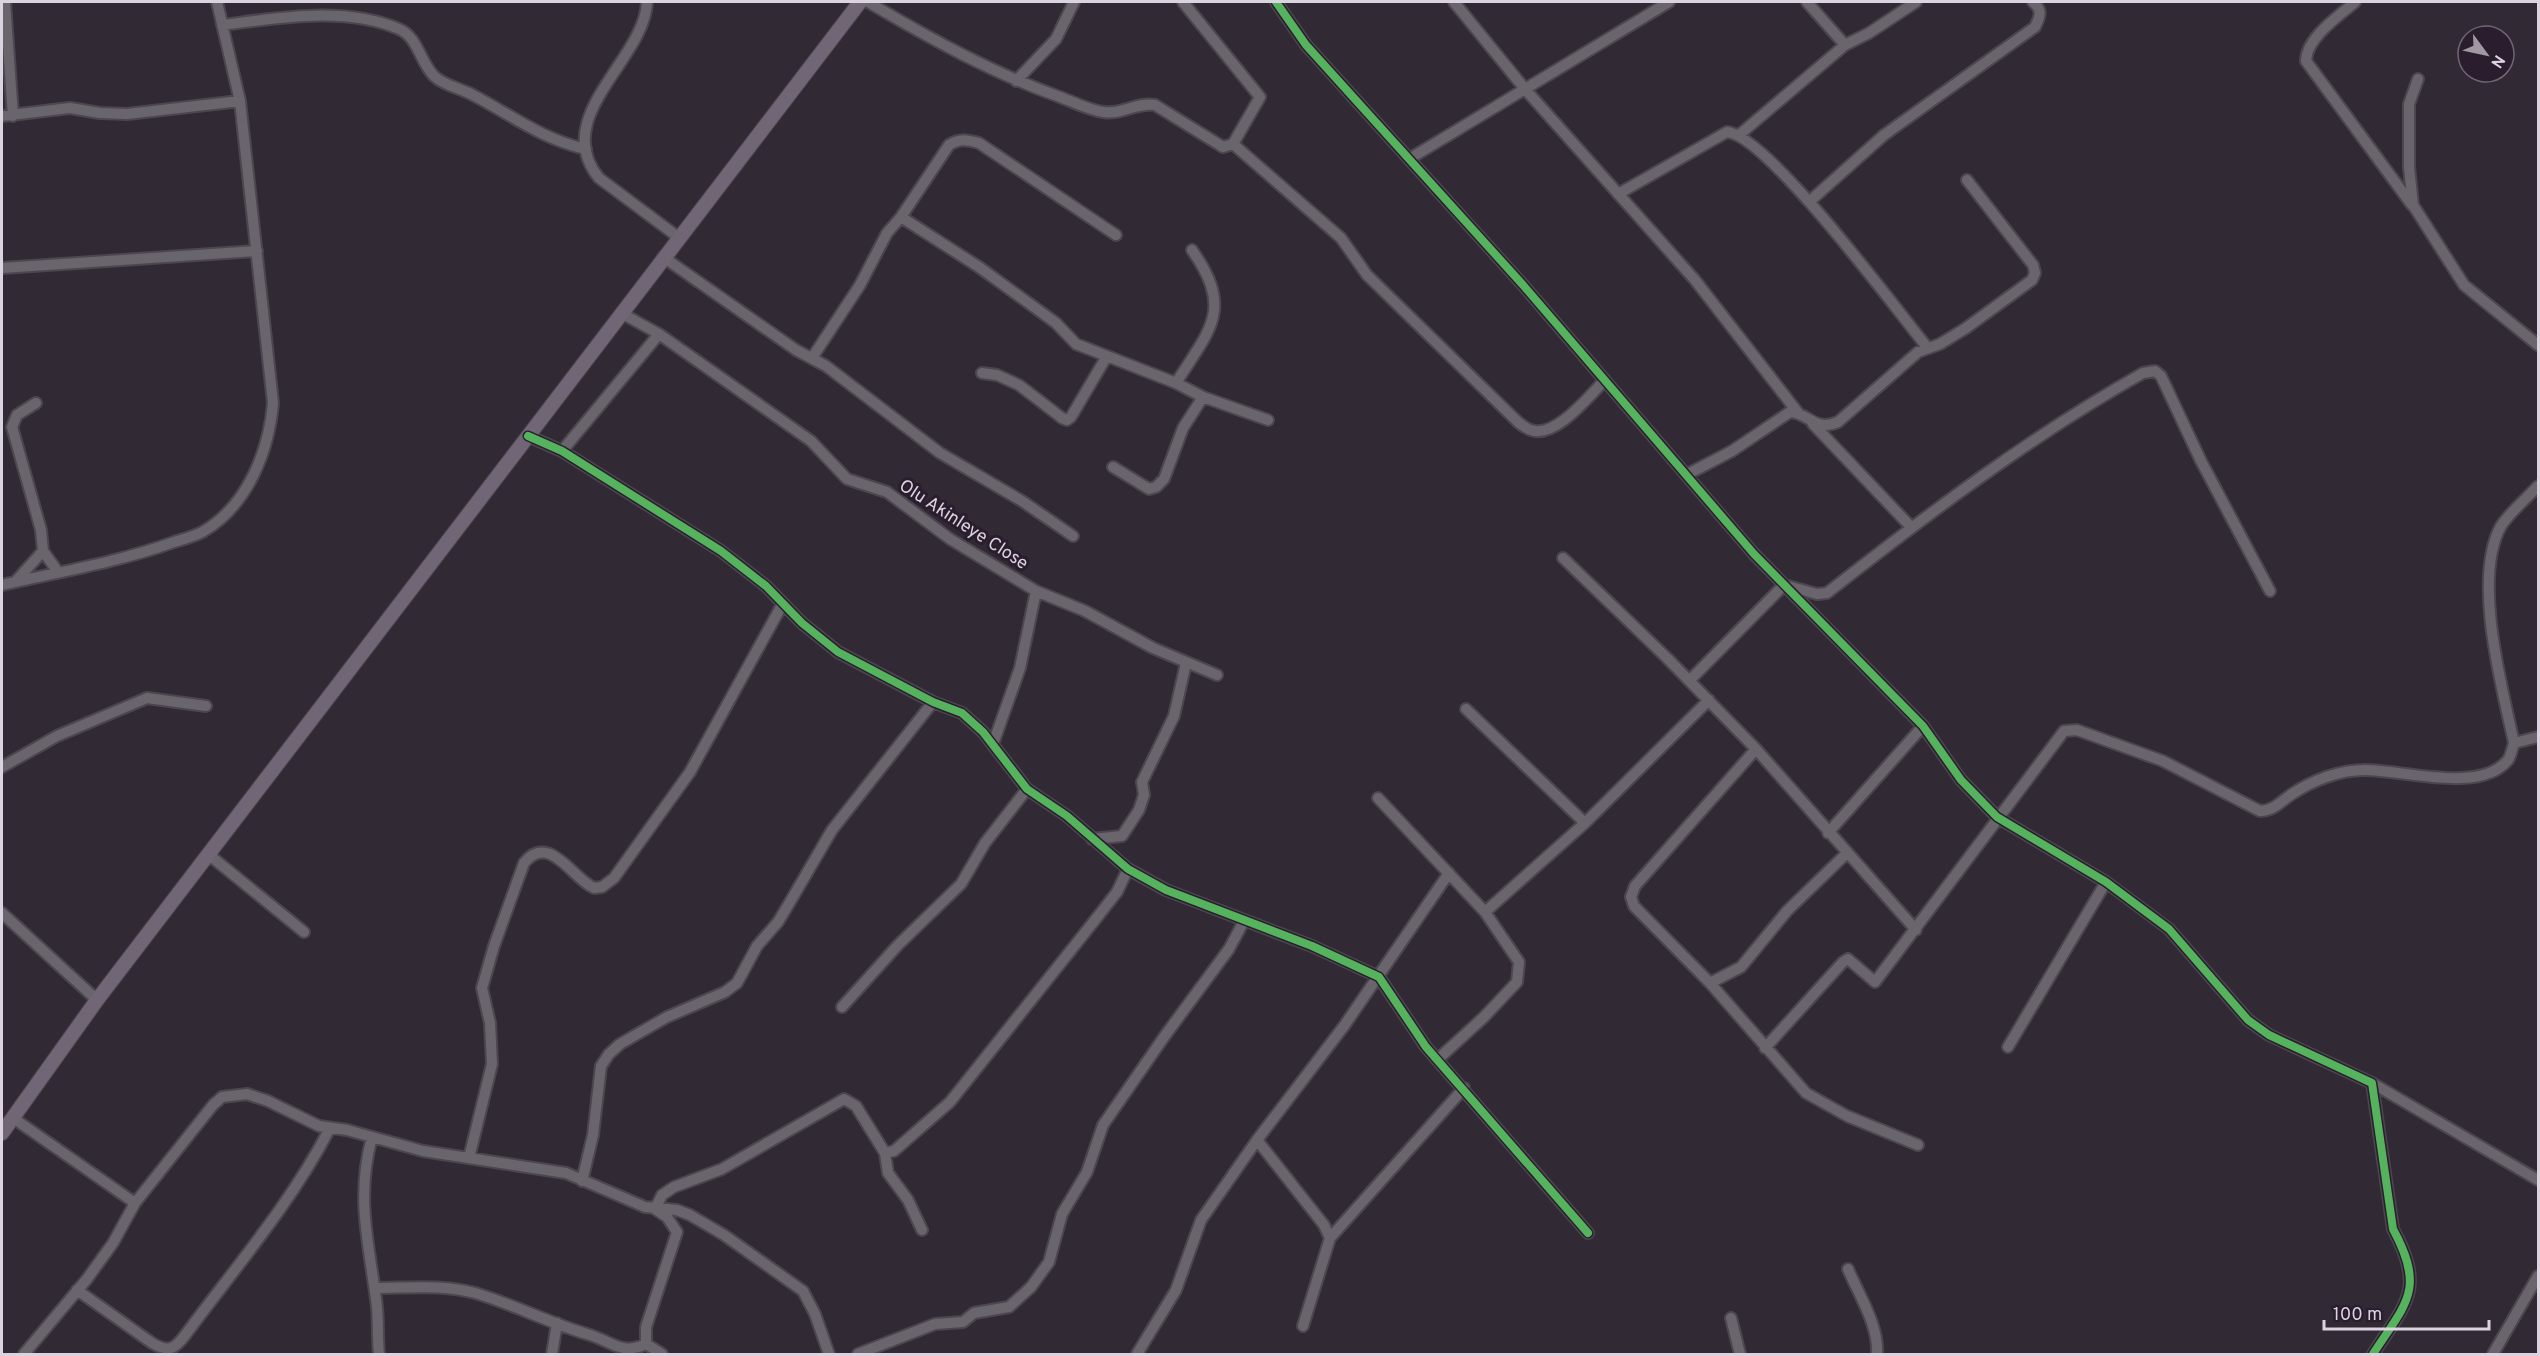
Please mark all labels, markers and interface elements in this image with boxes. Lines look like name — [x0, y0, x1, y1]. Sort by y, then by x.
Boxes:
north arrow — [2456, 24, 2516, 84]
text: N — [2485, 51, 2508, 71]
street label: Olu Akinleye Close — [894, 475, 1032, 576]
scale bar — [2324, 1293, 2489, 1331]
text: 100 m — [2333, 1304, 2382, 1327]

